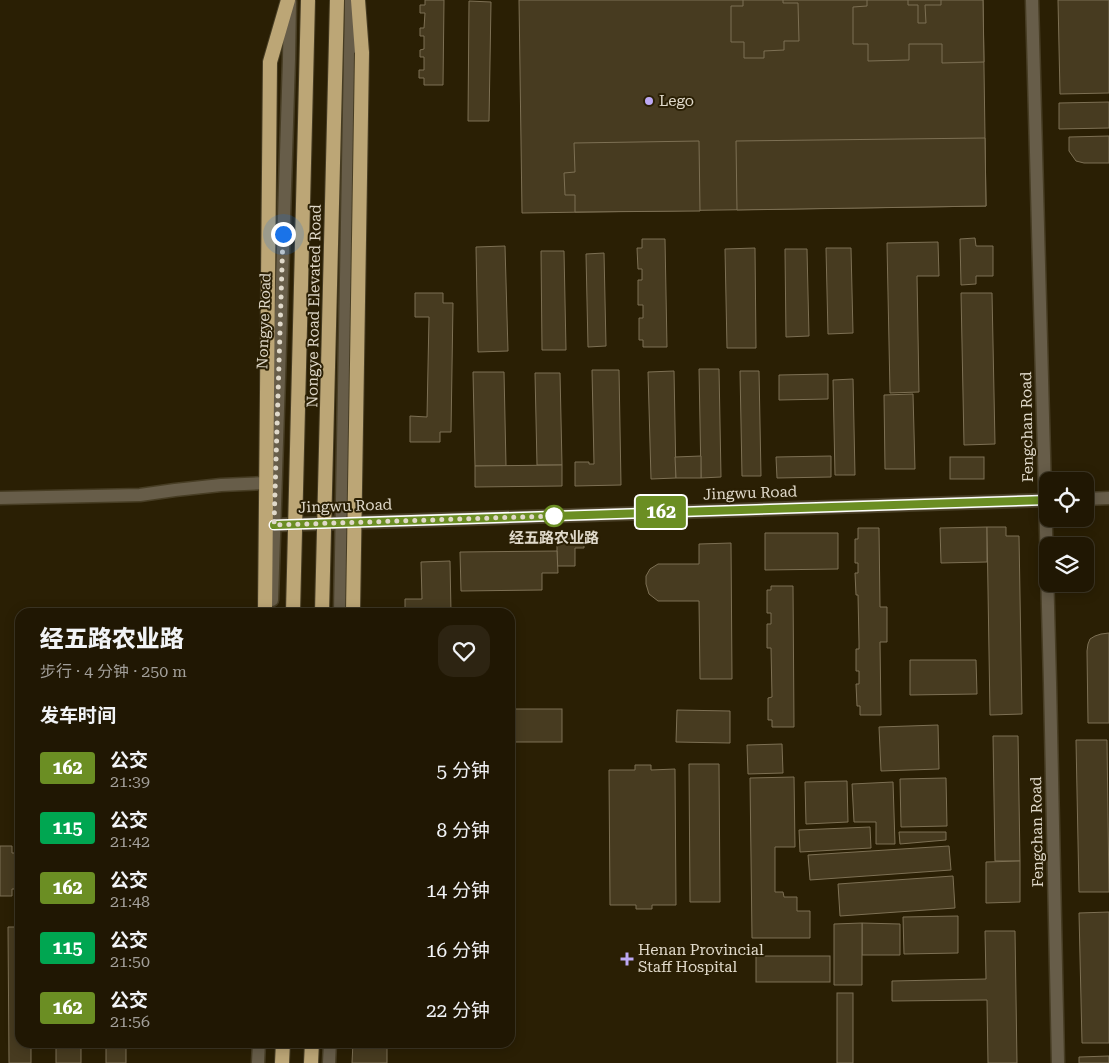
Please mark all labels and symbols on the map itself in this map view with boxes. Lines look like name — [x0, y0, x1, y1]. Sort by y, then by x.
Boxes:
place label: Lego — [659, 92, 694, 110]
marker: Lego — [643, 95, 655, 107]
street label: Nongye Road Elevated Road — [303, 204, 325, 408]
your location — [271, 222, 296, 247]
street label: Nongye Road — [253, 272, 275, 370]
street label: Fengchan Road — [1017, 371, 1037, 483]
street label: Jingwu Road — [703, 482, 798, 504]
street label: Jingwu Road — [298, 495, 393, 517]
line badge: 162 — [632, 496, 690, 528]
marker: 经五路农业路 — [543, 505, 565, 527]
place label: 经五路农业路 — [509, 529, 599, 547]
street label: Fengchan Road — [1027, 776, 1047, 888]
place label: Henan Provincial Staff Hospital — [638, 941, 764, 976]
marker: Henan Provincial Staff Hospital — [620, 952, 634, 966]

